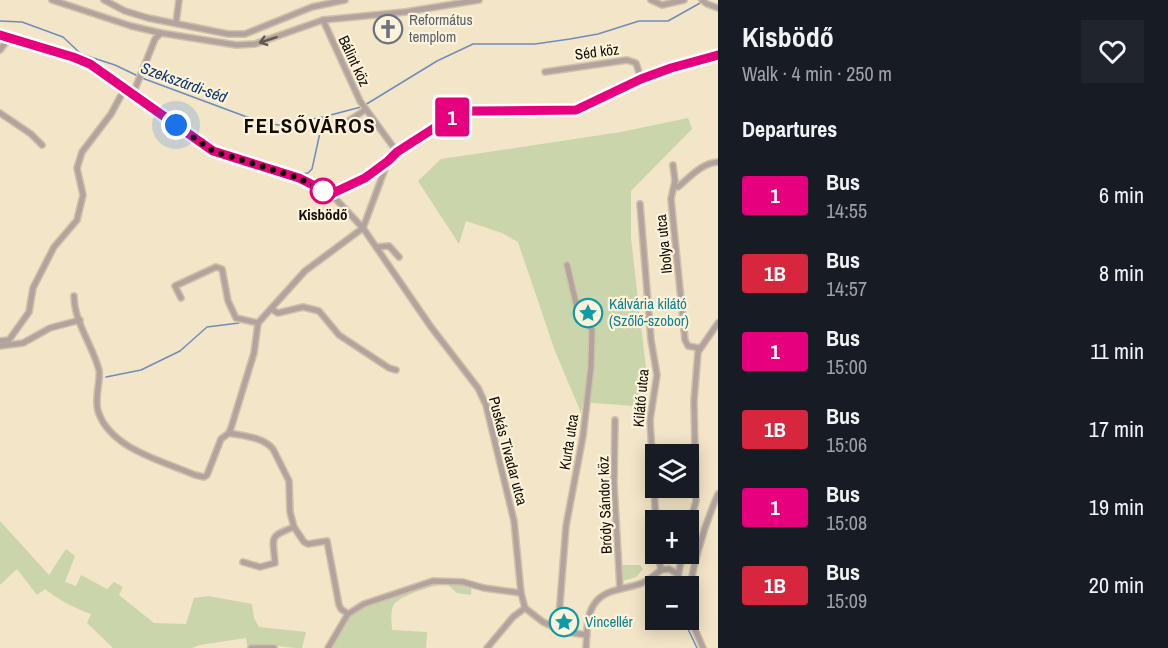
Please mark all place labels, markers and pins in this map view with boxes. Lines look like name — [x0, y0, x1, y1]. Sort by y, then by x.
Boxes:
place label: Református templom — [409, 9, 473, 47]
church icon: Református templom — [372, 13, 404, 45]
marker: Kisbödő — [310, 178, 336, 204]
place label: Kisbödő — [298, 204, 348, 225]
place label: Kálvária kilátó (Szőlő-szobor) — [609, 293, 689, 331]
place icon: Kálvária kilátó (Szőlő-szobor) — [572, 297, 604, 329]
place icon: Vincellér — [548, 606, 580, 638]
place label: Vincellér — [585, 611, 633, 632]

